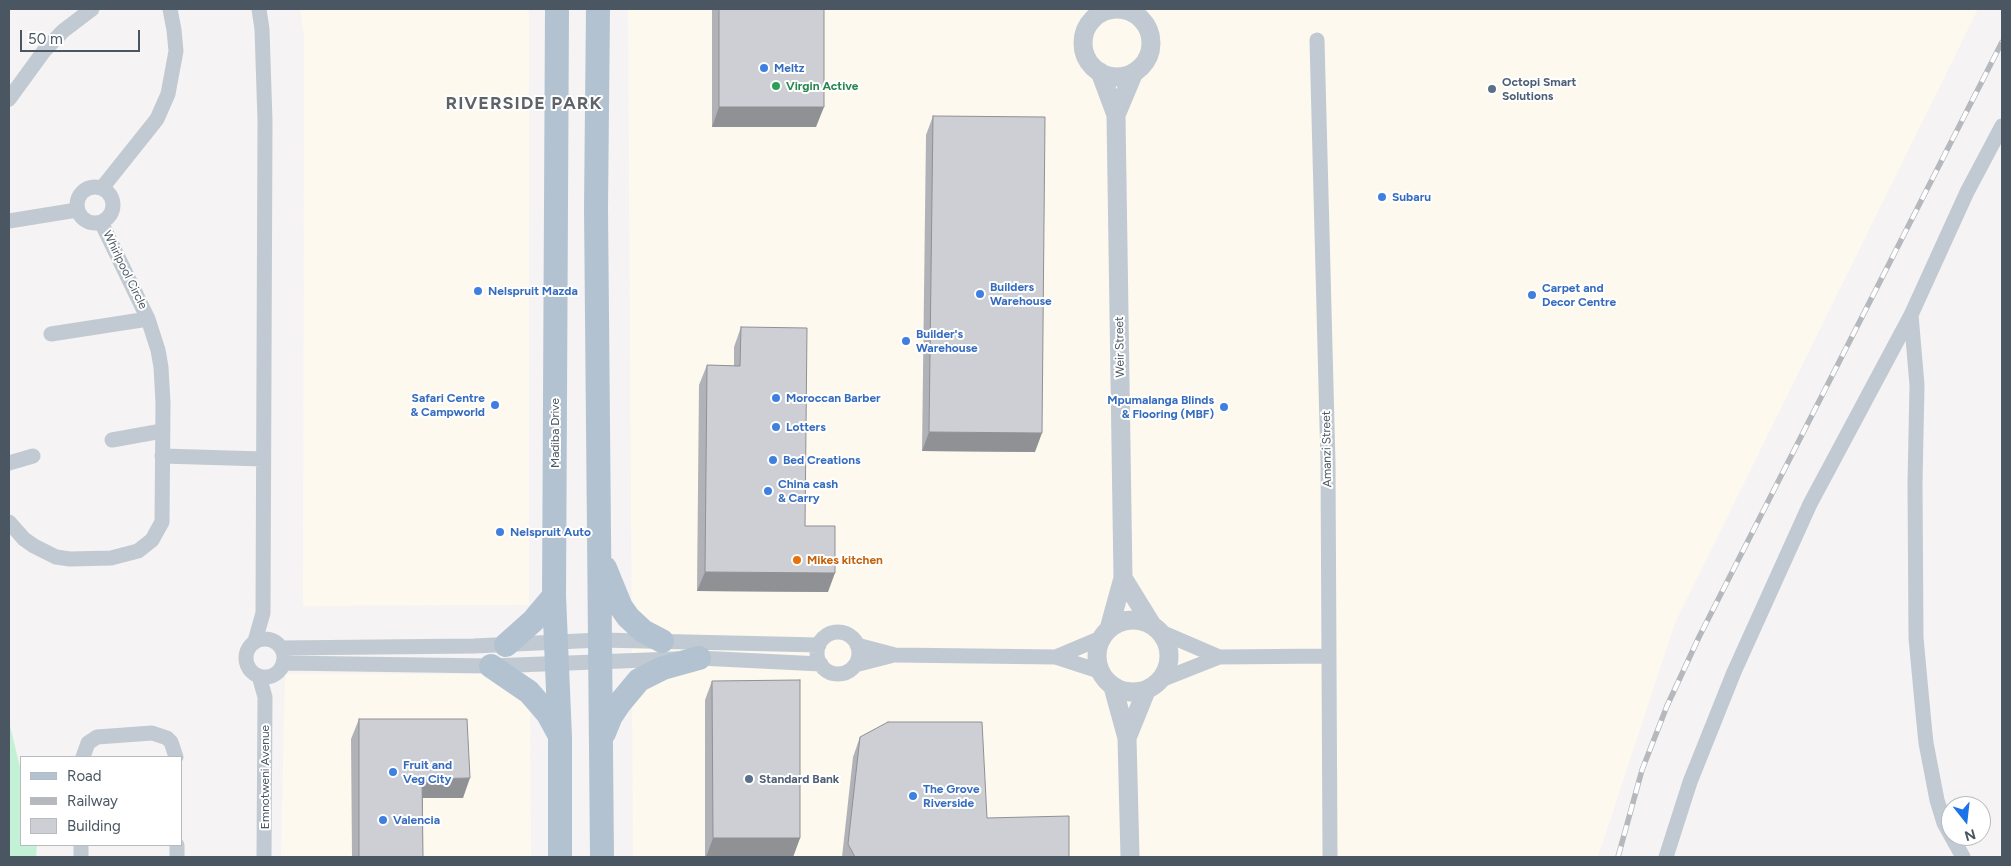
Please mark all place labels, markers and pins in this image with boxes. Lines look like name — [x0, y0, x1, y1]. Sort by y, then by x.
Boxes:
place label: Meltz — [774, 61, 804, 75]
marker: Meltz — [758, 62, 770, 74]
place label: Octopi Smart Solutions — [1502, 75, 1576, 103]
place label: Virgin Active — [786, 79, 858, 93]
marker: Virgin Active — [770, 80, 782, 92]
marker: Octopi Smart Solutions — [1486, 83, 1498, 95]
place label: Subaru — [1392, 190, 1431, 204]
marker: Subaru — [1376, 191, 1388, 203]
place label: Builders Warehouse — [990, 280, 1052, 308]
place label: Carpet and Decor Centre — [1542, 281, 1616, 309]
place label: Nelspruit Mazda — [488, 284, 578, 298]
marker: Nelspruit Mazda — [472, 285, 484, 297]
marker: Builders Warehouse — [974, 288, 986, 300]
marker: Carpet and Decor Centre — [1526, 289, 1538, 301]
place label: Builder's Warehouse — [916, 327, 978, 355]
marker: Builder's Warehouse — [900, 335, 912, 347]
place label: Safari Centre & Campworld — [410, 391, 485, 419]
place label: Moroccan Barber — [786, 391, 881, 405]
marker: Moroccan Barber — [770, 392, 782, 404]
place label: Mpumalanga Blinds & Flooring (MBF) — [1107, 393, 1214, 421]
marker: Safari Centre & Campworld — [489, 399, 501, 411]
marker: Mpumalanga Blinds & Flooring (MBF) — [1218, 401, 1230, 413]
place label: Lotters — [786, 420, 826, 434]
marker: Lotters — [770, 421, 782, 433]
place label: Bed Creations — [783, 453, 861, 467]
marker: Bed Creations — [767, 454, 779, 466]
place label: China cash & Carry — [778, 477, 838, 505]
marker: China cash & Carry — [762, 485, 774, 497]
place label: Nelspruit Auto — [510, 525, 591, 539]
marker: Nelspruit Auto — [494, 526, 506, 538]
place label: Mikes kitchen — [807, 553, 883, 567]
marker: Mikes kitchen — [791, 554, 803, 566]
place label: Fruit and Veg City — [403, 758, 452, 786]
marker: Fruit and Veg City — [387, 766, 399, 778]
place label: Standard Bank — [759, 772, 839, 786]
marker: Standard Bank — [743, 773, 755, 785]
place label: The Grove Riverside — [923, 782, 980, 810]
marker: The Grove Riverside — [907, 790, 919, 802]
place label: Valencia — [393, 813, 440, 827]
marker: Valencia — [377, 814, 389, 826]

